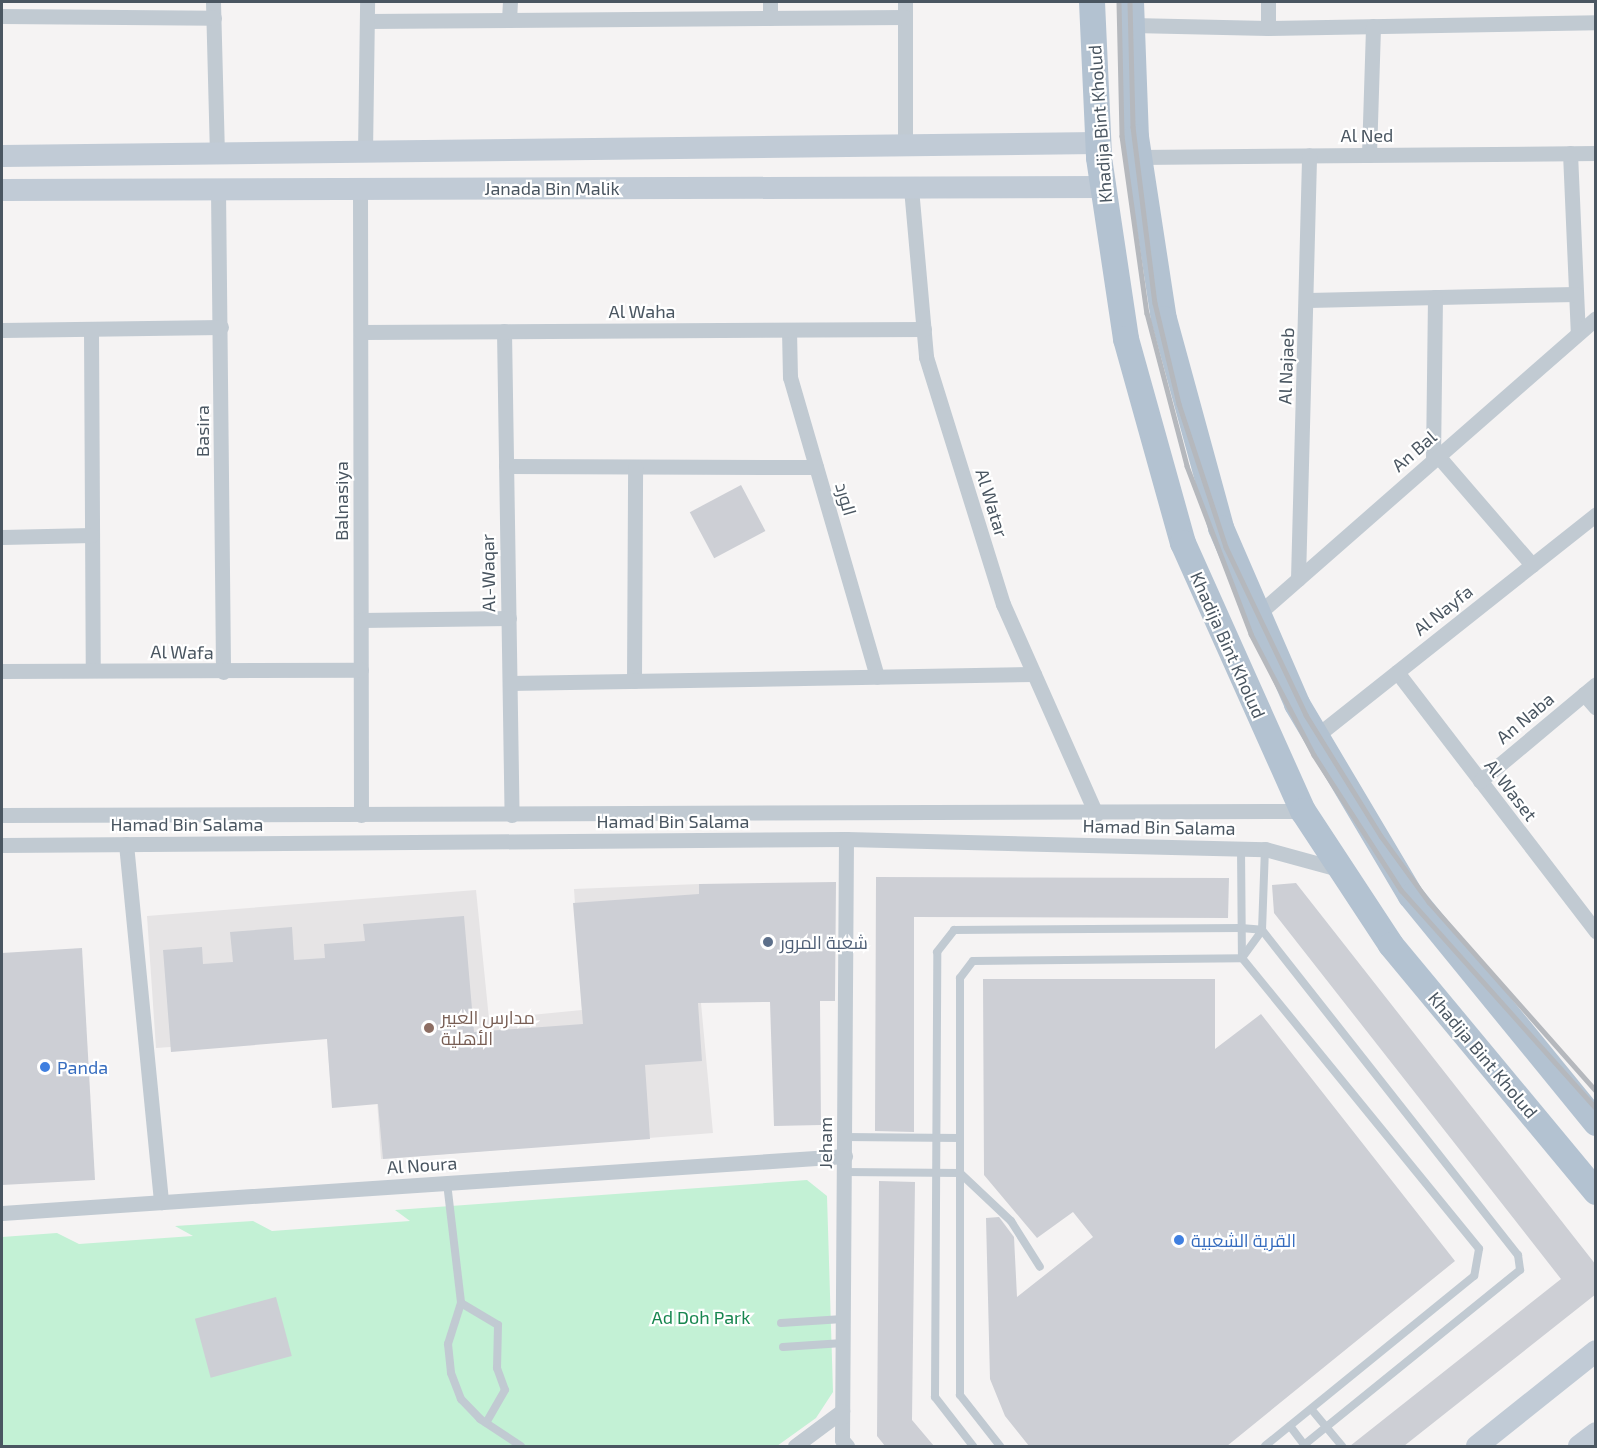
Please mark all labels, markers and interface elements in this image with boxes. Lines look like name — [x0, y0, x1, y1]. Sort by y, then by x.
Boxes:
street label: Khadija Bint Kholud — [1084, 44, 1116, 204]
street label: Al Ned — [1340, 124, 1394, 146]
street label: Janada Bin Malik — [484, 177, 620, 199]
street label: Al Waha — [608, 300, 676, 322]
street label: Al Najaeb — [1274, 327, 1298, 405]
street label: Basira — [191, 405, 213, 457]
street label: An Bal — [1387, 426, 1441, 476]
street label: Balnasiya — [330, 461, 352, 541]
street label: Al Watar — [971, 466, 1013, 540]
street label: الورد — [831, 480, 861, 518]
street label: Al-Waqar — [477, 534, 499, 612]
street label: Khadija Bint Kholud — [1186, 568, 1270, 722]
street label: Al Nayfa — [1409, 580, 1477, 640]
street label: Al Wafa — [150, 641, 214, 663]
street label: An Naba — [1492, 688, 1558, 748]
street label: Al Waset — [1480, 755, 1542, 825]
street label: Hamad Bin Salama — [597, 810, 749, 832]
street label: Hamad Bin Salama — [111, 813, 263, 835]
street label: Hamad Bin Salama — [1082, 815, 1236, 839]
place label: شعبة المرور — [780, 931, 868, 953]
marker: شعبة المرور — [761, 935, 775, 949]
street label: Khadija Bint Kholud — [1424, 987, 1542, 1123]
place label: مدارس العبير الأهلية — [441, 1007, 535, 1050]
marker: مدارس العبير الأهلية — [422, 1021, 436, 1035]
place label: Panda — [57, 1056, 108, 1078]
marker: Panda — [38, 1060, 52, 1074]
street label: Jeham — [814, 1117, 836, 1169]
street label: Al Noura — [386, 1152, 458, 1178]
place label: القرية الشعبية — [1191, 1229, 1296, 1251]
marker: القرية الشعبية — [1172, 1233, 1186, 1247]
park label: Ad Doh Park — [652, 1306, 750, 1328]

